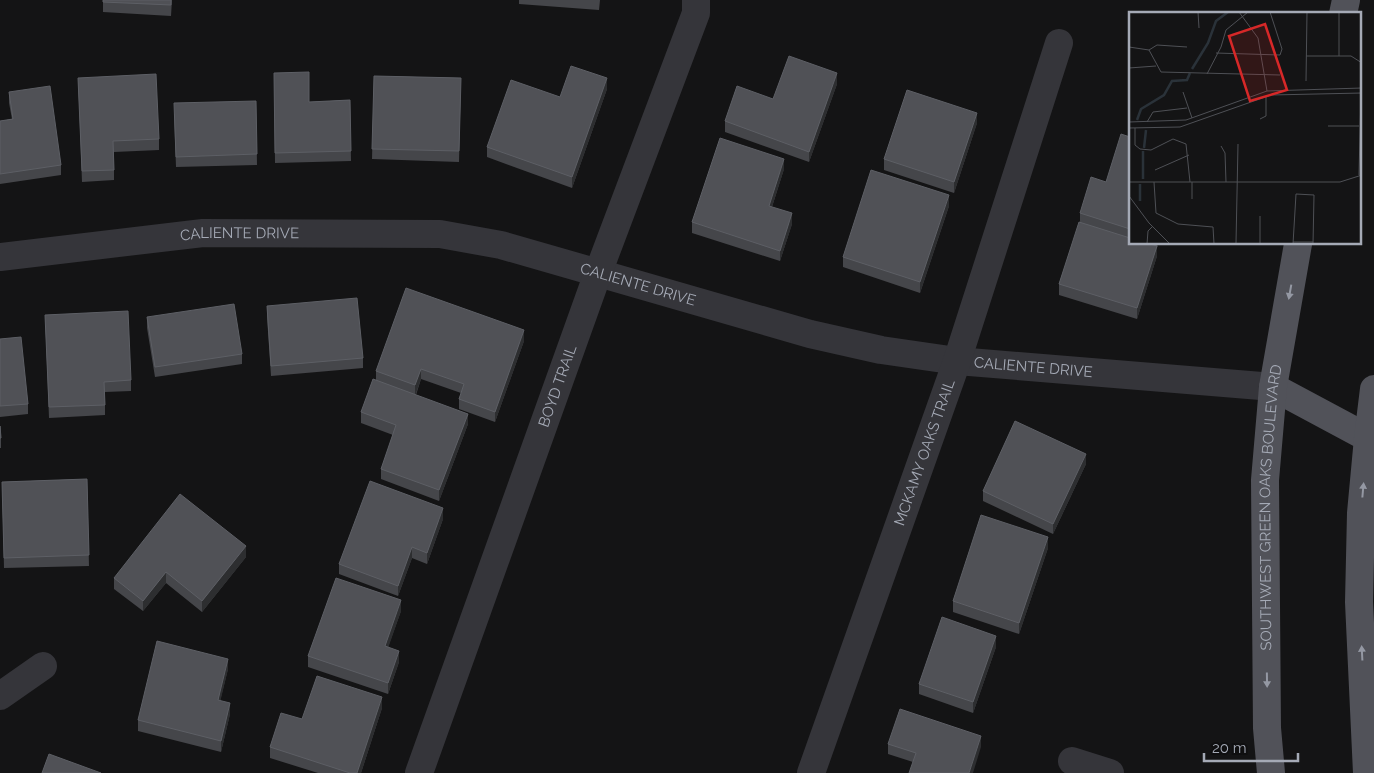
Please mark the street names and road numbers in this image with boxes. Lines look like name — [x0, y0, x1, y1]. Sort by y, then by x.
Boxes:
street label: CALIENTE DRIVE — [179, 224, 299, 245]
street label: CALIENTE DRIVE — [578, 259, 698, 310]
street label: BOYD TRAIL — [535, 342, 581, 430]
street label: CALIENTE DRIVE — [973, 353, 1093, 381]
street label: SOUTHWEST GREEN OAKS BOULEVARD — [1256, 363, 1286, 651]
street label: MCKAMY OAKS TRAIL — [890, 377, 959, 528]

